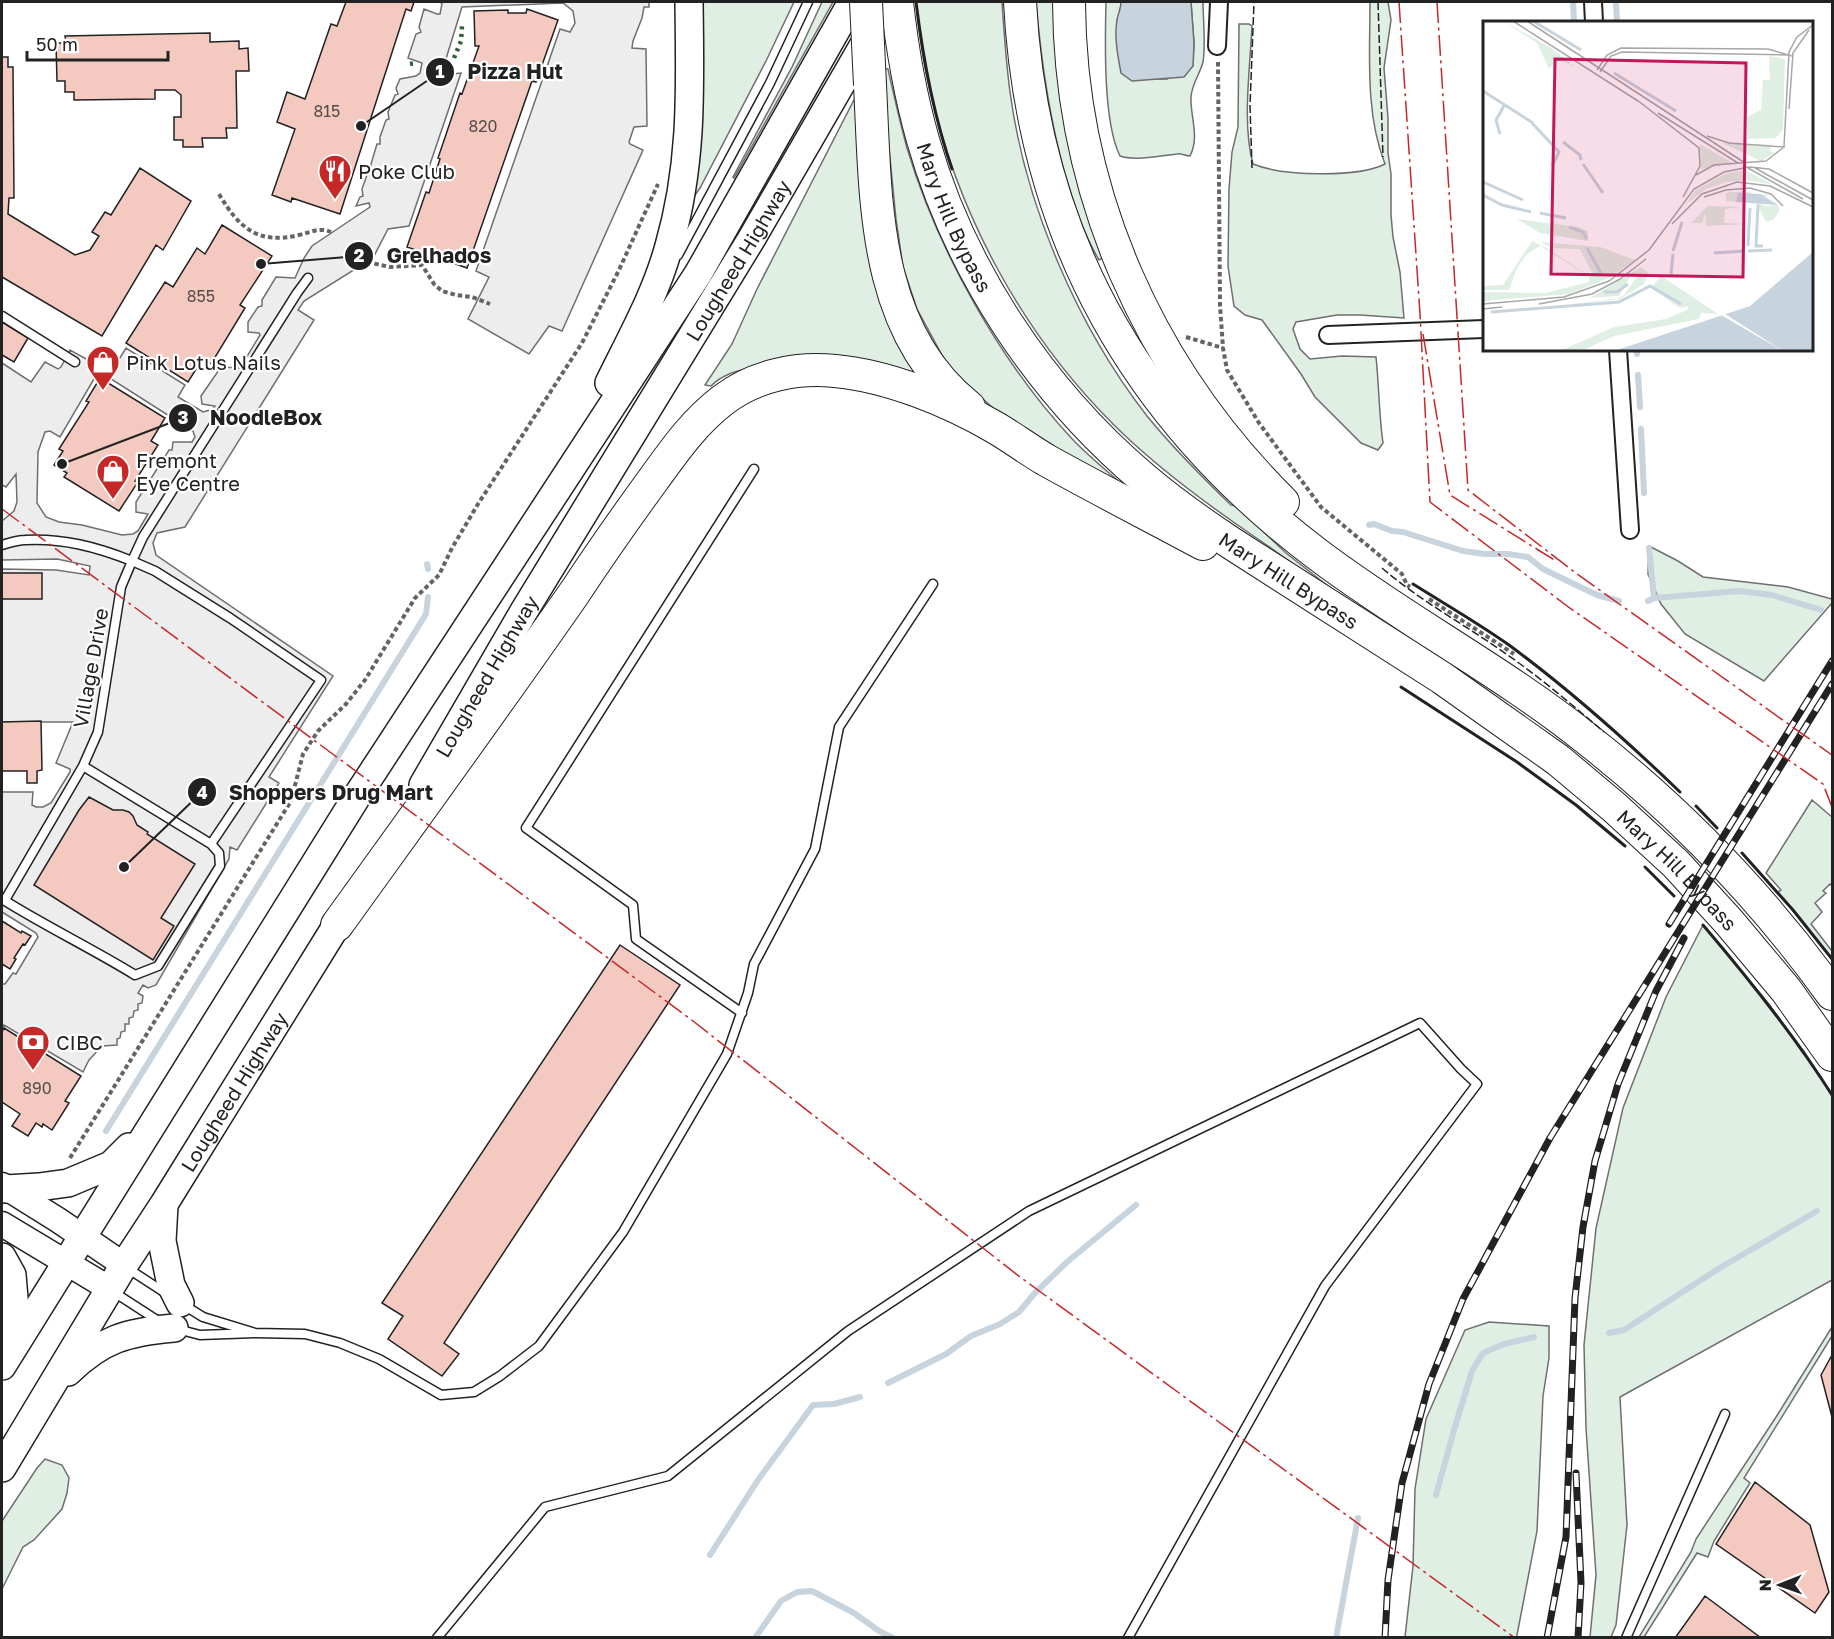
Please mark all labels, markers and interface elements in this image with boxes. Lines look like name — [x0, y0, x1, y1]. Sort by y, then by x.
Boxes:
inset map — [1483, 21, 1813, 351]
scale bar — [27, 24, 168, 62]
text: 50 m — [36, 33, 78, 55]
callout: Pizza Hut — [425, 52, 575, 91]
text: Pizza Hut — [467, 58, 563, 84]
text: 1 — [435, 60, 445, 82]
house number: 815 — [314, 101, 340, 121]
house number: 820 — [469, 116, 497, 136]
street label: Mary Hill Bypass — [912, 139, 997, 296]
restaurant icon: Poke Club — [317, 153, 353, 200]
place label: Poke Club — [358, 159, 455, 183]
street label: Lougheed Highway — [680, 175, 795, 345]
callout: Grelhados — [344, 236, 503, 275]
text: Grelhados — [387, 242, 492, 268]
text: 2 — [354, 244, 365, 266]
house number: 855 — [187, 286, 215, 306]
shop icon: Pink Lotus Nails — [85, 344, 121, 391]
place label: Pink Lotus Nails — [126, 350, 281, 374]
callout: NoodleBox — [168, 398, 334, 437]
text: NoodleBox — [210, 404, 322, 430]
text: 3 — [178, 406, 189, 428]
place label: Fremont Eye Centre — [136, 448, 240, 495]
shop icon: Fremont Eye Centre — [95, 453, 131, 500]
street label: Mary Hill Bypass — [1215, 527, 1363, 634]
street label: Lougheed Highway — [430, 591, 543, 761]
street label: Village Drive — [68, 606, 112, 730]
callout: Shoppers Drug Mart — [187, 773, 445, 812]
text: Shoppers Drug Mart — [229, 779, 433, 805]
text: 4 — [196, 781, 208, 803]
street label: Mary Hill Bypass — [1612, 804, 1743, 935]
street label: Lougheed Highway — [175, 1007, 292, 1176]
bank icon: CIBC — [15, 1024, 51, 1071]
place label: CIBC — [56, 1030, 103, 1054]
house number: 890 — [22, 1078, 52, 1098]
north arrow — [1750, 1555, 1810, 1615]
text: N — [1755, 1579, 1775, 1592]

